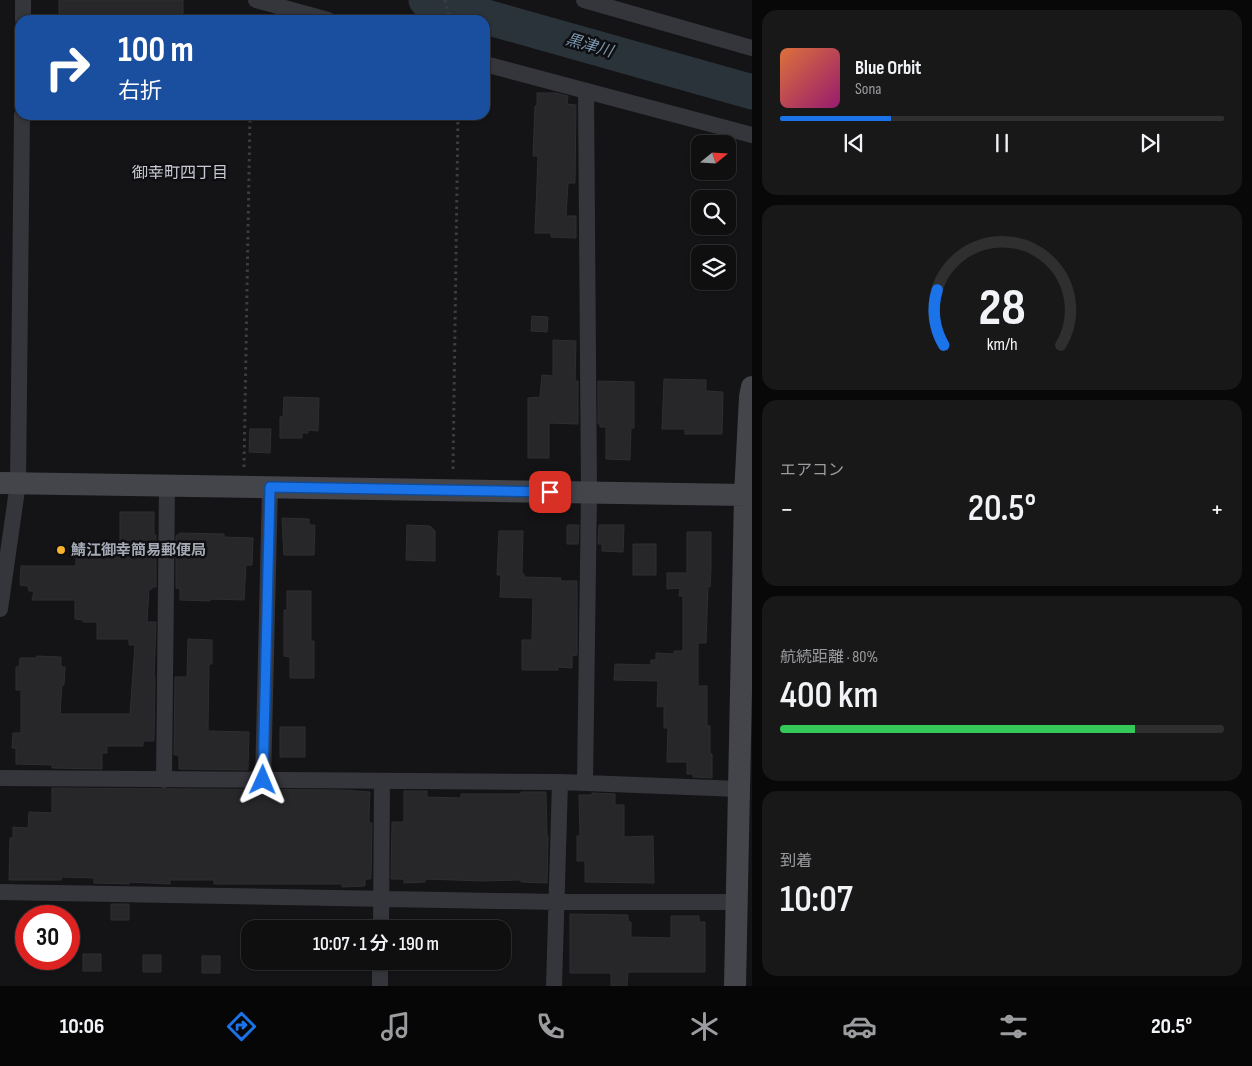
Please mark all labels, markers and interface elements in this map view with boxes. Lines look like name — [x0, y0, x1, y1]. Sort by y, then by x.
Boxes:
text: 100 m — [118, 29, 194, 72]
water label: 黒津川 — [563, 30, 617, 62]
icon: right — [35, 35, 100, 100]
text: Blue Orbit — [855, 57, 921, 80]
text: 右折 — [118, 78, 162, 105]
text: Sona — [855, 80, 882, 99]
icon: previous — [840, 129, 868, 157]
icon: pause — [988, 129, 1016, 157]
icon: next — [1136, 129, 1164, 157]
north arrow — [691, 135, 736, 180]
map controls — [691, 135, 736, 290]
district label: 御幸町四丁目 — [132, 164, 228, 183]
button: search — [691, 190, 736, 235]
button: layers — [691, 245, 736, 290]
text: 28 — [978, 277, 1026, 340]
text: km/h — [987, 334, 1017, 355]
text: エアコン — [780, 461, 844, 480]
pin — [529, 471, 571, 513]
icon: arrive — [536, 478, 564, 506]
text: 20.5° — [968, 486, 1036, 531]
text: − — [780, 493, 794, 526]
text: + — [1210, 493, 1224, 526]
place label: 鯖江御幸簡易郵便局 — [71, 541, 206, 560]
marker: 鯖江御幸簡易郵便局 — [55, 544, 67, 556]
text: 航続距離 · 80% — [780, 648, 878, 667]
text: 400 km — [780, 673, 878, 718]
position arrow — [236, 753, 288, 805]
text: 到着 — [780, 852, 812, 871]
text: 10:07 — [780, 877, 853, 922]
speed limit sign: 30 — [15, 905, 80, 970]
text: 10:07 · 1 分 · 190 m — [313, 933, 439, 956]
icon: directions — [224, 1009, 259, 1044]
icon: music — [378, 1009, 413, 1044]
icon: phone — [533, 1009, 568, 1044]
icon: climate — [687, 1009, 722, 1044]
icon: car — [842, 1009, 877, 1044]
icon: filters — [996, 1009, 1031, 1044]
text: 10:06 — [60, 1013, 104, 1040]
text: 20.5° — [1151, 1013, 1192, 1040]

